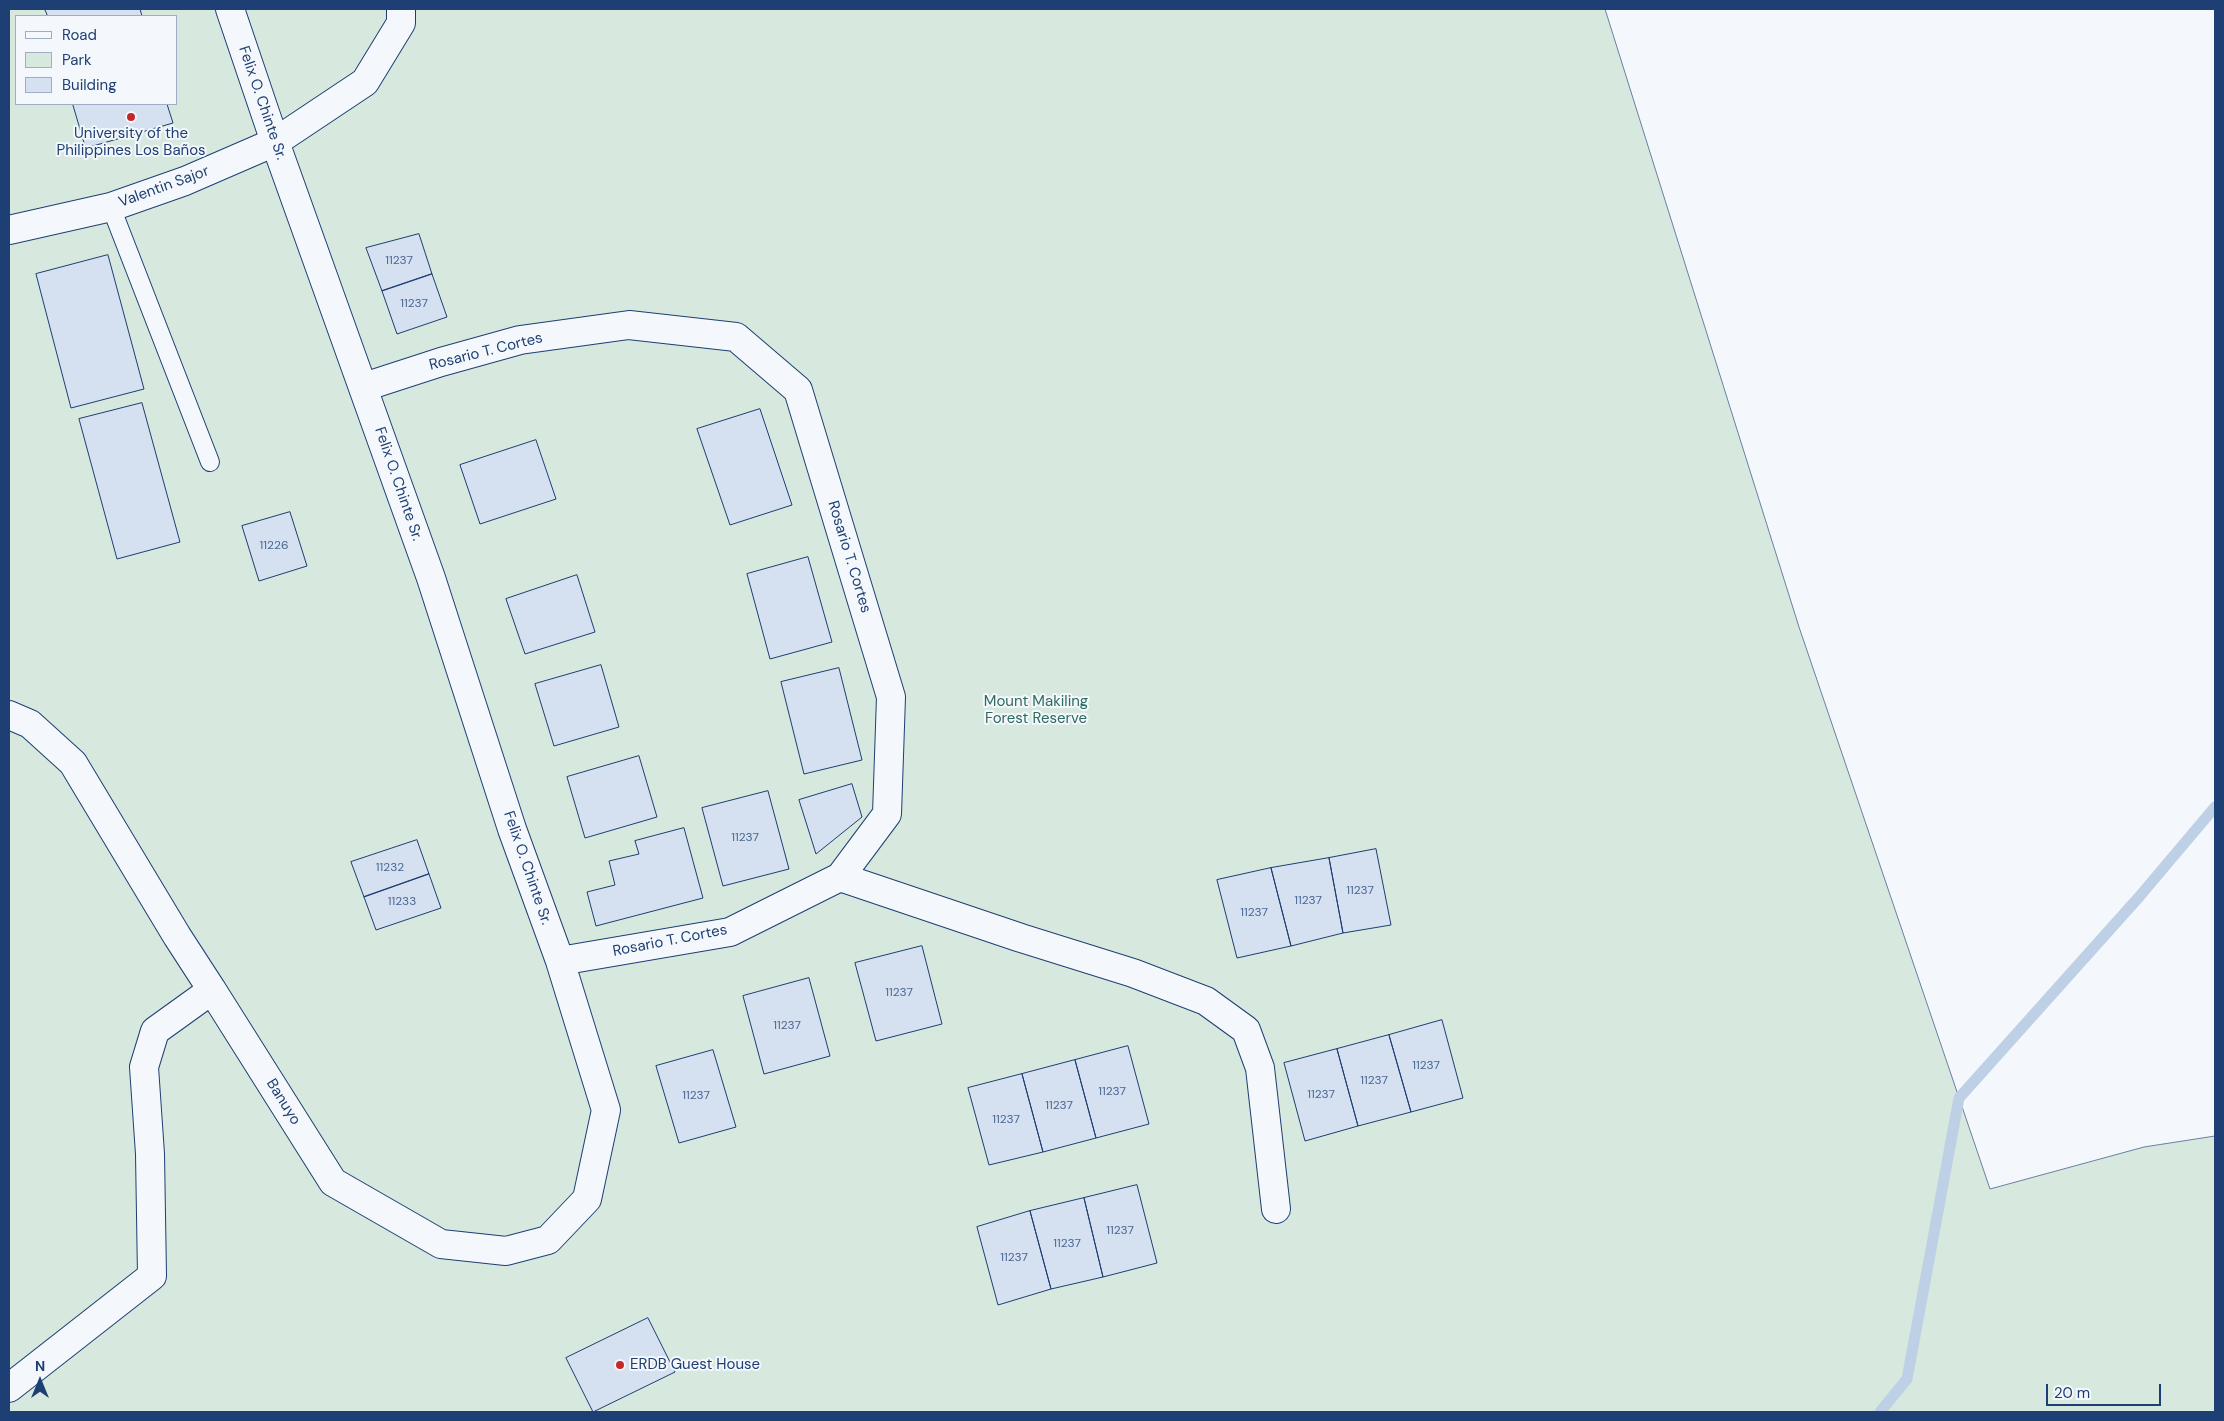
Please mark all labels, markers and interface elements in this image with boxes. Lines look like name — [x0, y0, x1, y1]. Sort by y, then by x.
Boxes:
legend — [15, 15, 178, 105]
text: Road — [62, 25, 97, 45]
street label: Felix O. Chinte Sr. — [234, 44, 290, 162]
text: Park — [62, 50, 92, 70]
text: Building — [62, 75, 117, 95]
marker: University of the Philippines Los Baños — [125, 111, 137, 123]
place label: University of the Philippines Los Baños — [56, 125, 206, 160]
street label: Valentin Sajor — [116, 162, 212, 212]
house number: 11237 — [385, 254, 413, 268]
house number: 11237 — [400, 297, 428, 311]
street label: Rosario T. Cortes — [427, 329, 545, 375]
street label: Felix O. Chinte Sr. — [370, 425, 426, 543]
street label: Rosario T. Cortes — [823, 499, 875, 615]
house number: 11226 — [260, 539, 288, 553]
park label: Mount Makiling Forest Reserve — [984, 693, 1088, 728]
street label: Felix O. Chinte Sr. — [499, 809, 555, 927]
house number: 11237 — [731, 831, 759, 845]
house number: 11232 — [376, 861, 404, 875]
house number: 11237 — [1346, 884, 1374, 898]
house number: 11237 — [1294, 894, 1322, 908]
house number: 11233 — [388, 895, 416, 909]
house number: 11237 — [1240, 906, 1268, 920]
street label: Rosario T. Cortes — [611, 921, 729, 961]
house number: 11237 — [885, 986, 913, 1000]
house number: 11237 — [773, 1019, 801, 1033]
house number: 11237 — [1412, 1059, 1440, 1073]
house number: 11237 — [1360, 1074, 1388, 1088]
street label: Banuyo — [262, 1076, 304, 1128]
house number: 11237 — [1098, 1085, 1126, 1099]
house number: 11237 — [1307, 1088, 1335, 1102]
house number: 11237 — [682, 1089, 710, 1103]
house number: 11237 — [1045, 1099, 1073, 1113]
house number: 11237 — [992, 1113, 1020, 1127]
house number: 11237 — [1106, 1224, 1134, 1238]
house number: 11237 — [1053, 1237, 1081, 1251]
house number: 11237 — [1000, 1251, 1028, 1265]
north arrow — [15, 1356, 65, 1406]
place label: ERDB Guest House — [630, 1356, 760, 1374]
text: N — [35, 1357, 45, 1375]
marker: ERDB Guest House — [614, 1359, 626, 1371]
scale bar — [2049, 1374, 2164, 1406]
text: 20 m — [2054, 1383, 2090, 1403]

